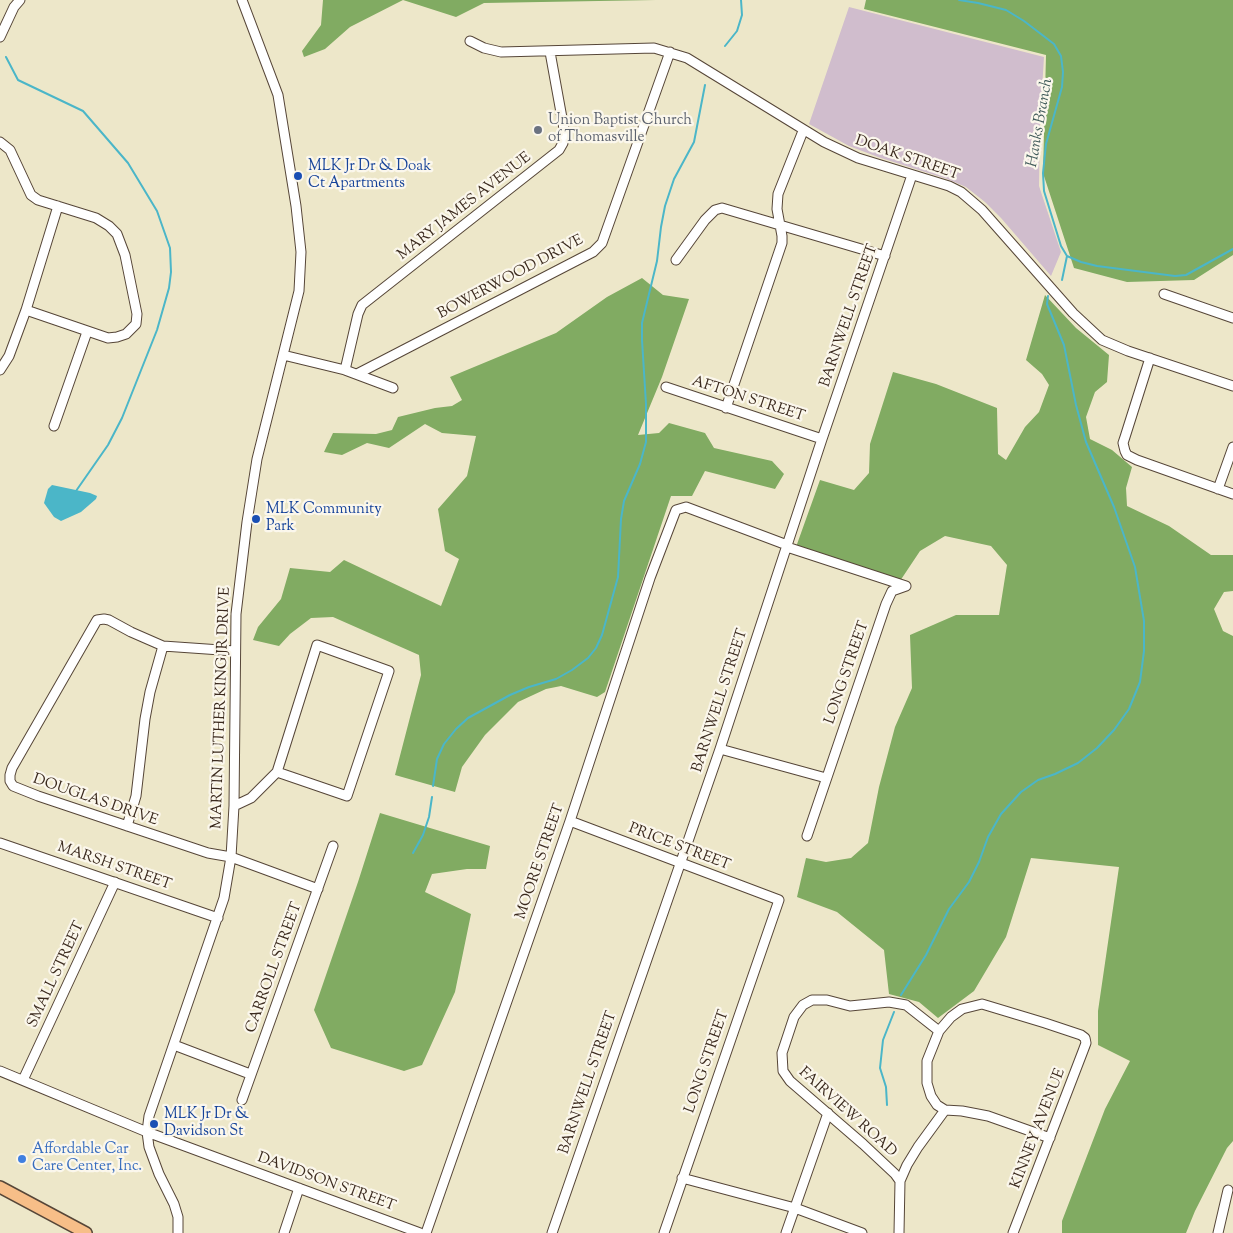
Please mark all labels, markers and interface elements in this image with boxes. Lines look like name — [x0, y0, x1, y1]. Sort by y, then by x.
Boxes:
water label: Hanks Branch — [1024, 77, 1058, 169]
place label: Union Baptist Church of Thomasville — [548, 112, 692, 147]
marker: Union Baptist Church of Thomasville — [532, 124, 544, 136]
street label: DOAK STREET — [852, 133, 962, 185]
street label: MARY JAMES AVENUE — [395, 149, 535, 265]
place label: MLK Jr Dr & Doak Ct Apartments — [308, 158, 431, 193]
marker: MLK Jr Dr & Doak Ct Apartments — [292, 170, 304, 182]
street label: BOWERWOOD DRIVE — [435, 232, 587, 324]
street label: BARNWELL STREET — [817, 242, 883, 390]
street label: AFTON STREET — [689, 373, 807, 427]
place label: MLK Community Park — [266, 501, 382, 536]
marker: MLK Community Park — [250, 513, 262, 525]
street label: MARTIN LUTHER KING JR DRIVE — [209, 586, 235, 830]
street label: LONG STREET — [822, 619, 874, 727]
street label: BARNWELL STREET — [689, 627, 753, 775]
street label: DOUGLAS DRIVE — [30, 771, 160, 831]
street label: MOORE STREET — [513, 802, 569, 922]
street label: PRICE STREET — [626, 820, 732, 876]
street label: MARSH STREET — [55, 839, 173, 895]
street label: CARROLL STREET — [243, 900, 307, 1036]
street label: SMALL STREET — [25, 919, 89, 1031]
street label: LONG STREET — [682, 1008, 734, 1116]
street label: BARNWELL STREET — [556, 1009, 622, 1157]
street label: FAIRVIEW ROAD — [794, 1064, 900, 1162]
street label: KINNEY AVENUE — [1008, 1066, 1070, 1192]
place label: MLK Jr Dr & Davidson St — [164, 1106, 249, 1141]
marker: MLK Jr Dr & Davidson St — [148, 1118, 160, 1130]
place label: Affordable Car Care Center, Inc. — [32, 1141, 142, 1176]
street label: DAVIDSON STREET — [254, 1150, 398, 1216]
marker: Affordable Car Care Center, Inc. — [16, 1153, 28, 1165]

